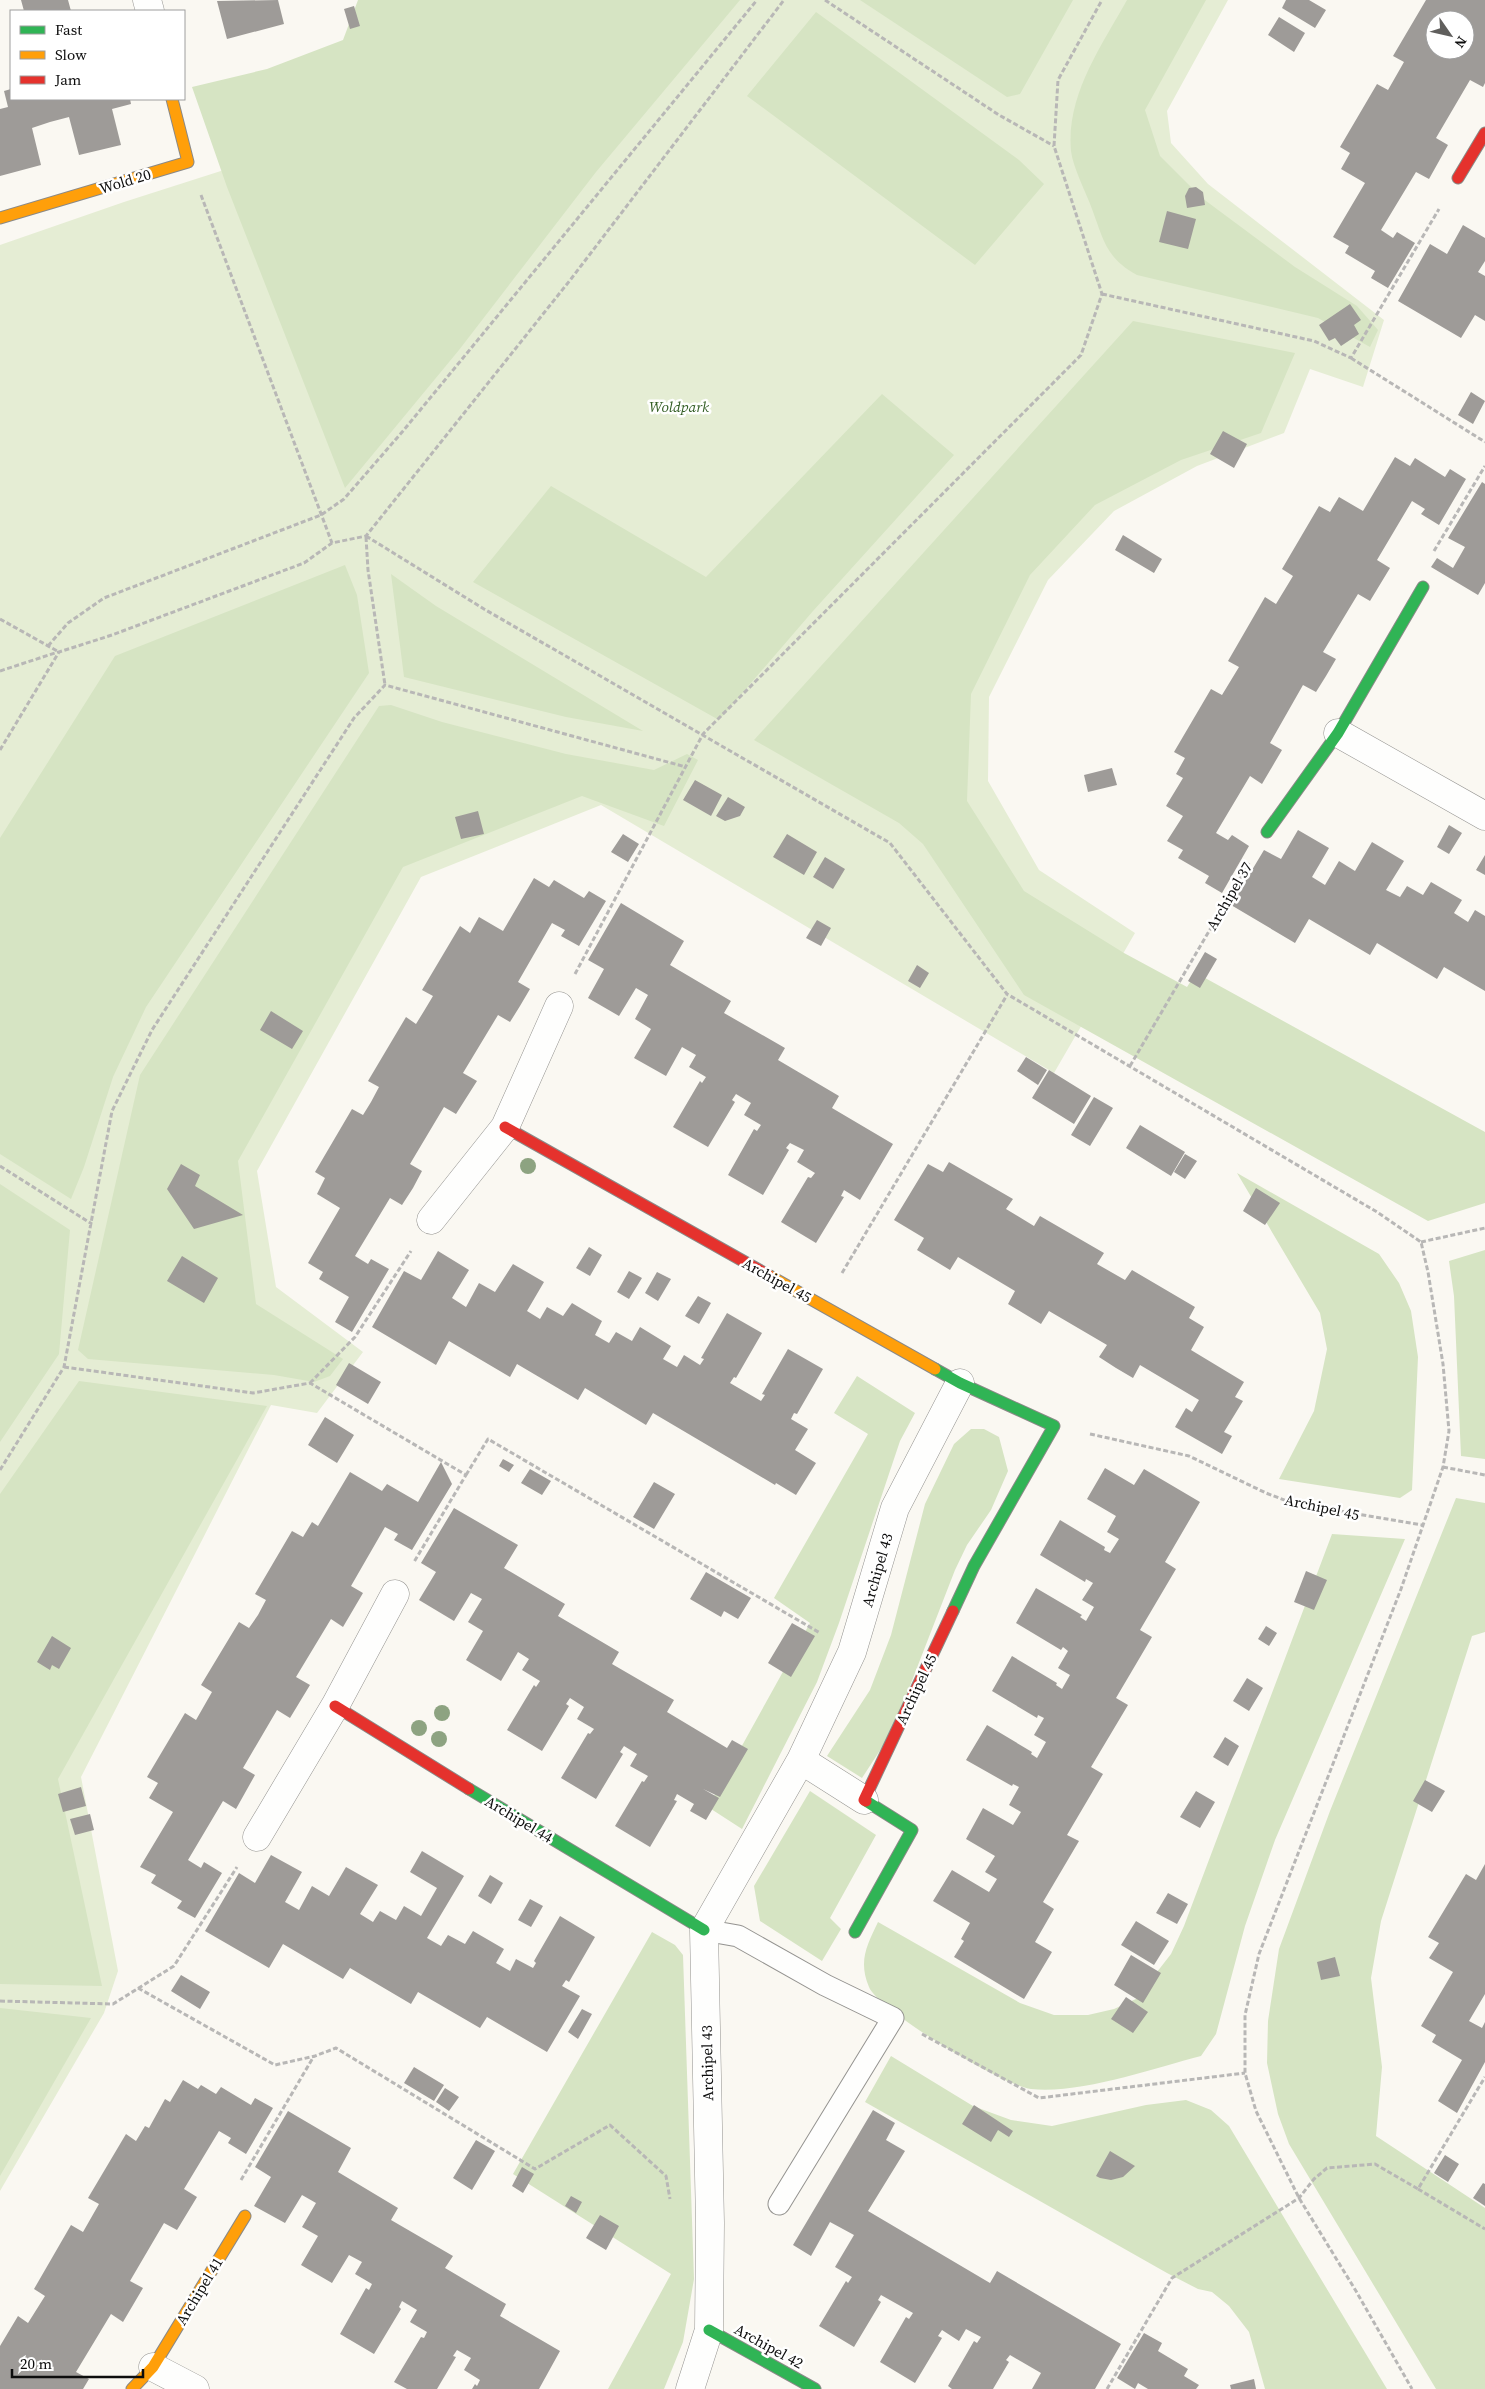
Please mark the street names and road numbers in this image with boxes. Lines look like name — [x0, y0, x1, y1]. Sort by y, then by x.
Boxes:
street label: Wold 20 — [97, 163, 153, 199]
street label: Archipel 37 — [1201, 858, 1257, 934]
street label: Archipel 45 — [739, 1252, 815, 1308]
street label: Archipel 45 — [1283, 1489, 1361, 1525]
street label: Archipel 43 — [856, 1531, 898, 1609]
street label: Archipel 45 — [890, 1650, 942, 1728]
street label: Archipel 44 — [481, 1790, 557, 1848]
street label: Archipel 43 — [696, 2025, 718, 2101]
street label: Archipel 41 — [170, 2253, 228, 2329]
street label: Archipel 42 — [731, 2318, 807, 2374]

